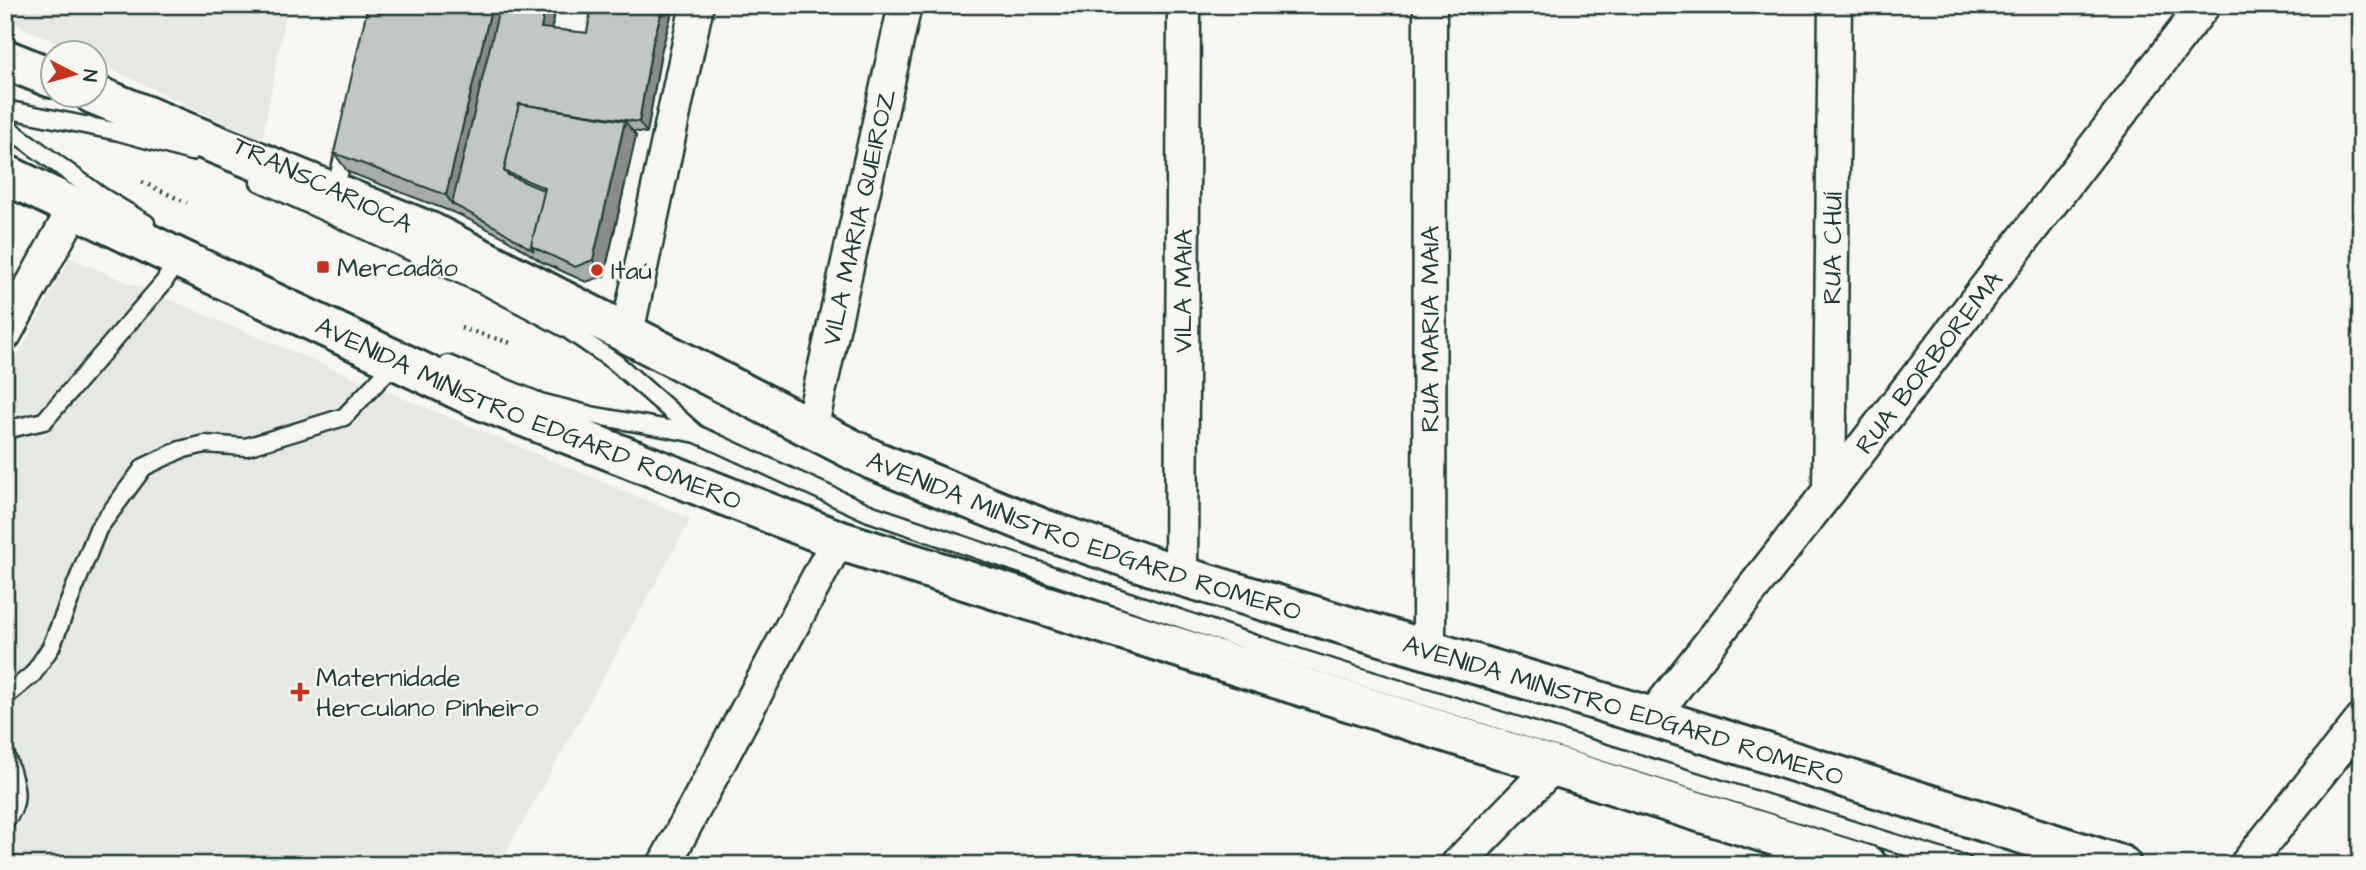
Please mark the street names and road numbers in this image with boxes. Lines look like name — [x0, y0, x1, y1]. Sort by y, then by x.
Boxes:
street label: VILA MARIA QUEIROZ — [813, 86, 905, 349]
street label: TRANSCARIOCA — [227, 128, 419, 242]
street label: RUA CHUÍ — [1814, 191, 1852, 305]
street label: RUA MARIA MAIA — [1412, 225, 1449, 432]
street label: VILA MAIA — [1165, 229, 1202, 353]
street label: RUA BORBOREMA — [1847, 263, 2012, 462]
street label: AVENIDA MINISTRO EDGARD ROMERO — [309, 308, 747, 519]
street label: AVENIDA MINISTRO EDGARD ROMERO — [861, 442, 1306, 630]
street label: AVENIDA MINISTRO EDGARD ROMERO — [1399, 626, 1848, 795]

